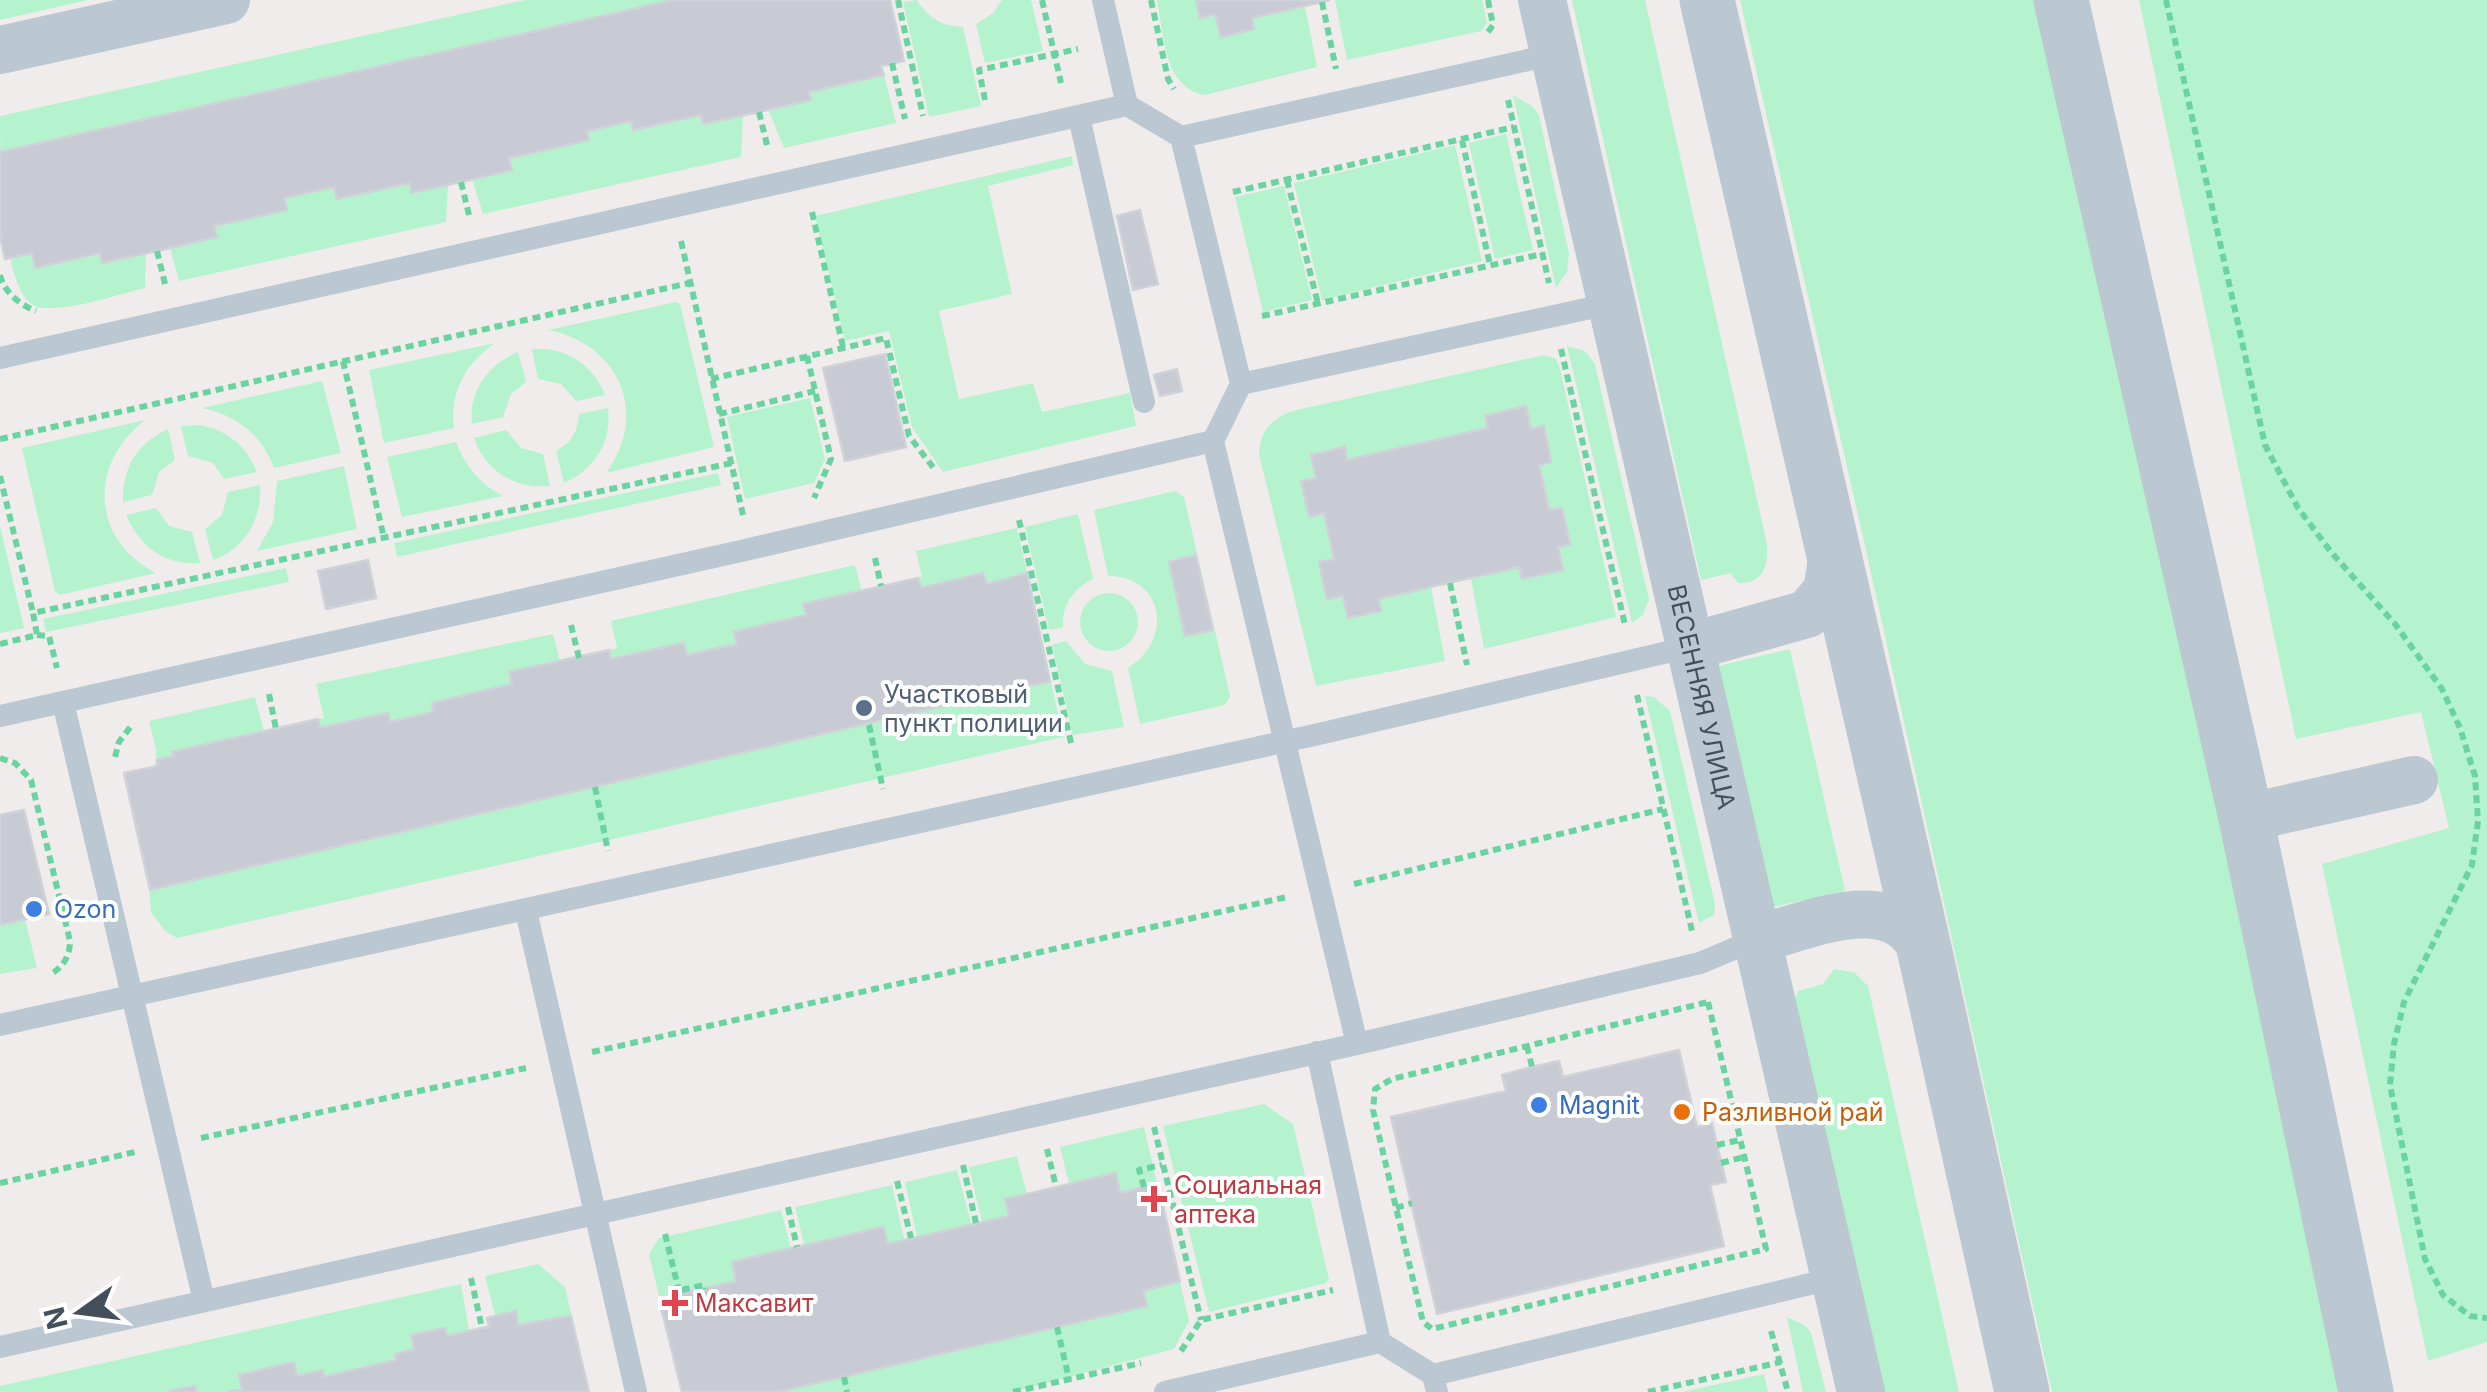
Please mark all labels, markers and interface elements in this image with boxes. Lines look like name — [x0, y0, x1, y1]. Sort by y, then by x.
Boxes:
street label: ВЕСЕННЯЯ УЛИЦА — [1661, 582, 1742, 812]
place label: Участковый пункт полиции — [884, 679, 1063, 738]
marker: Участковый пункт полиции — [853, 697, 875, 719]
place label: Ozon — [54, 894, 116, 924]
marker: Ozon — [23, 898, 45, 920]
place label: Magnit — [1559, 1090, 1640, 1120]
marker: Magnit — [1528, 1094, 1550, 1116]
place label: Разливной рай — [1702, 1097, 1884, 1127]
marker: Разливной рай — [1671, 1101, 1693, 1123]
place label: Социальная аптека — [1174, 1170, 1322, 1229]
marker: Социальная аптека — [1143, 1188, 1165, 1210]
north arrow — [30, 1262, 130, 1362]
place label: Максавит — [695, 1288, 814, 1318]
marker: Максавит — [664, 1292, 686, 1314]
text: N — [37, 1304, 75, 1333]

